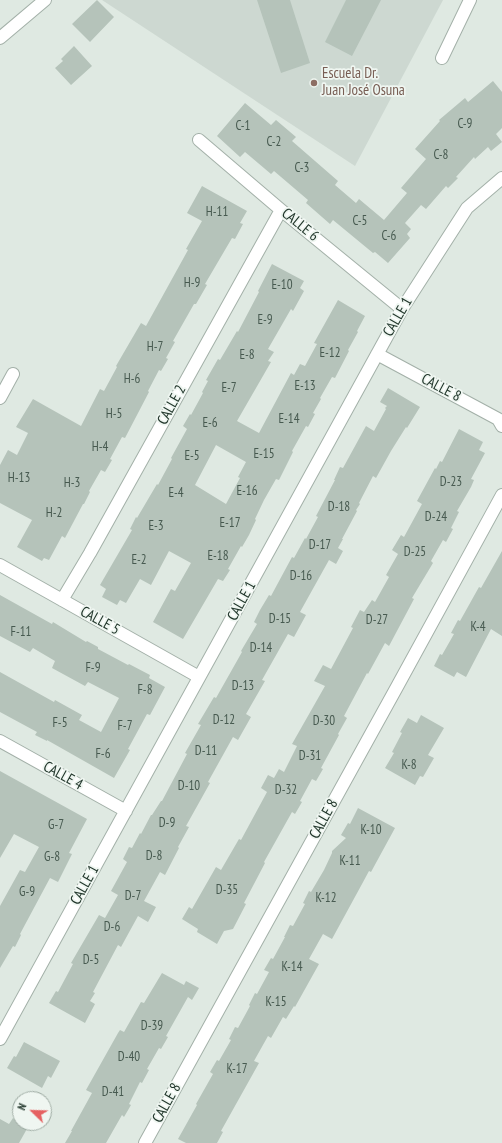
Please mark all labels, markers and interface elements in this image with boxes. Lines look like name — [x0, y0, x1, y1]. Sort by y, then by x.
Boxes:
place label: Escuela Dr. Juan José Osuna — [322, 65, 405, 100]
marker: Escuela Dr. Juan José Osuna — [309, 78, 319, 88]
house number: C-9 — [458, 116, 472, 132]
house number: C-1 — [236, 118, 250, 134]
house number: C-2 — [267, 134, 281, 150]
house number: C-8 — [434, 147, 448, 163]
house number: C-3 — [295, 160, 309, 176]
house number: H-11 — [206, 204, 228, 220]
street label: CALLE 6 — [278, 205, 322, 245]
house number: C-5 — [353, 213, 367, 229]
house number: C-6 — [382, 228, 396, 244]
house number: H-9 — [184, 275, 200, 291]
house number: E-10 — [271, 277, 293, 293]
street label: CALLE 1 — [380, 294, 416, 340]
house number: E-9 — [257, 312, 273, 328]
house number: H-7 — [147, 339, 163, 355]
house number: E-12 — [319, 345, 341, 361]
house number: E-8 — [239, 347, 255, 363]
street label: CALLE 8 — [418, 370, 464, 406]
house number: H-6 — [124, 371, 140, 387]
house number: E-13 — [294, 378, 316, 394]
house number: E-7 — [221, 380, 237, 396]
street label: CALLE 2 — [154, 382, 190, 428]
house number: H-5 — [106, 406, 122, 422]
house number: E-14 — [278, 411, 300, 427]
house number: E-6 — [202, 415, 218, 431]
house number: H-4 — [92, 439, 108, 455]
house number: E-15 — [253, 446, 275, 462]
house number: E-5 — [184, 448, 200, 464]
house number: H-13 — [8, 470, 30, 486]
house number: D-23 — [440, 474, 462, 490]
house number: H-3 — [64, 475, 80, 491]
house number: E-16 — [236, 483, 258, 499]
house number: E-4 — [168, 485, 184, 501]
house number: D-18 — [328, 499, 350, 515]
house number: H-2 — [46, 505, 62, 521]
house number: D-24 — [425, 509, 447, 525]
house number: E-17 — [219, 515, 241, 531]
house number: E-3 — [148, 518, 164, 534]
house number: D-17 — [309, 537, 331, 553]
house number: D-25 — [404, 544, 426, 560]
house number: E-18 — [207, 548, 229, 564]
house number: E-2 — [131, 552, 147, 568]
house number: D-16 — [290, 568, 312, 584]
street label: CALLE 1 — [224, 578, 260, 624]
street label: CALLE 5 — [77, 603, 123, 639]
house number: D-15 — [269, 611, 291, 627]
house number: D-27 — [366, 612, 388, 628]
house number: K-4 — [470, 619, 486, 635]
house number: F-11 — [11, 624, 31, 640]
house number: D-14 — [250, 640, 272, 656]
house number: F-9 — [85, 660, 101, 676]
house number: D-13 — [232, 678, 254, 694]
house number: F-8 — [137, 682, 153, 698]
house number: D-12 — [213, 712, 235, 728]
house number: D-30 — [313, 713, 335, 729]
house number: F-5 — [52, 715, 68, 731]
house number: F-7 — [117, 718, 133, 734]
house number: D-11 — [195, 743, 217, 759]
house number: F-6 — [95, 746, 111, 762]
house number: D-31 — [299, 748, 321, 764]
house number: K-8 — [401, 757, 417, 773]
street label: CALLE 4 — [40, 758, 86, 794]
house number: D-10 — [178, 778, 200, 794]
house number: D-32 — [275, 782, 297, 798]
street label: CALLE 8 — [306, 796, 342, 842]
house number: D-9 — [159, 815, 175, 831]
house number: G-7 — [48, 817, 64, 833]
house number: K-10 — [360, 822, 382, 838]
house number: D-8 — [146, 848, 162, 864]
house number: G-8 — [44, 849, 60, 865]
house number: K-11 — [339, 853, 361, 869]
street label: CALLE 1 — [67, 862, 103, 908]
house number: D-35 — [216, 882, 238, 898]
house number: G-9 — [19, 884, 35, 900]
house number: D-7 — [125, 888, 141, 904]
house number: K-12 — [315, 890, 337, 906]
house number: D-6 — [104, 919, 120, 935]
house number: D-5 — [83, 952, 99, 968]
house number: K-14 — [281, 959, 303, 975]
house number: K-15 — [265, 994, 287, 1010]
house number: D-39 — [141, 1018, 163, 1034]
house number: D-40 — [118, 1049, 140, 1065]
house number: K-17 — [226, 1061, 248, 1077]
street label: CALLE 8 — [149, 1080, 185, 1126]
house number: D-41 — [102, 1084, 124, 1100]
north arrow — [12, 1091, 52, 1131]
text: N — [14, 1101, 29, 1112]

